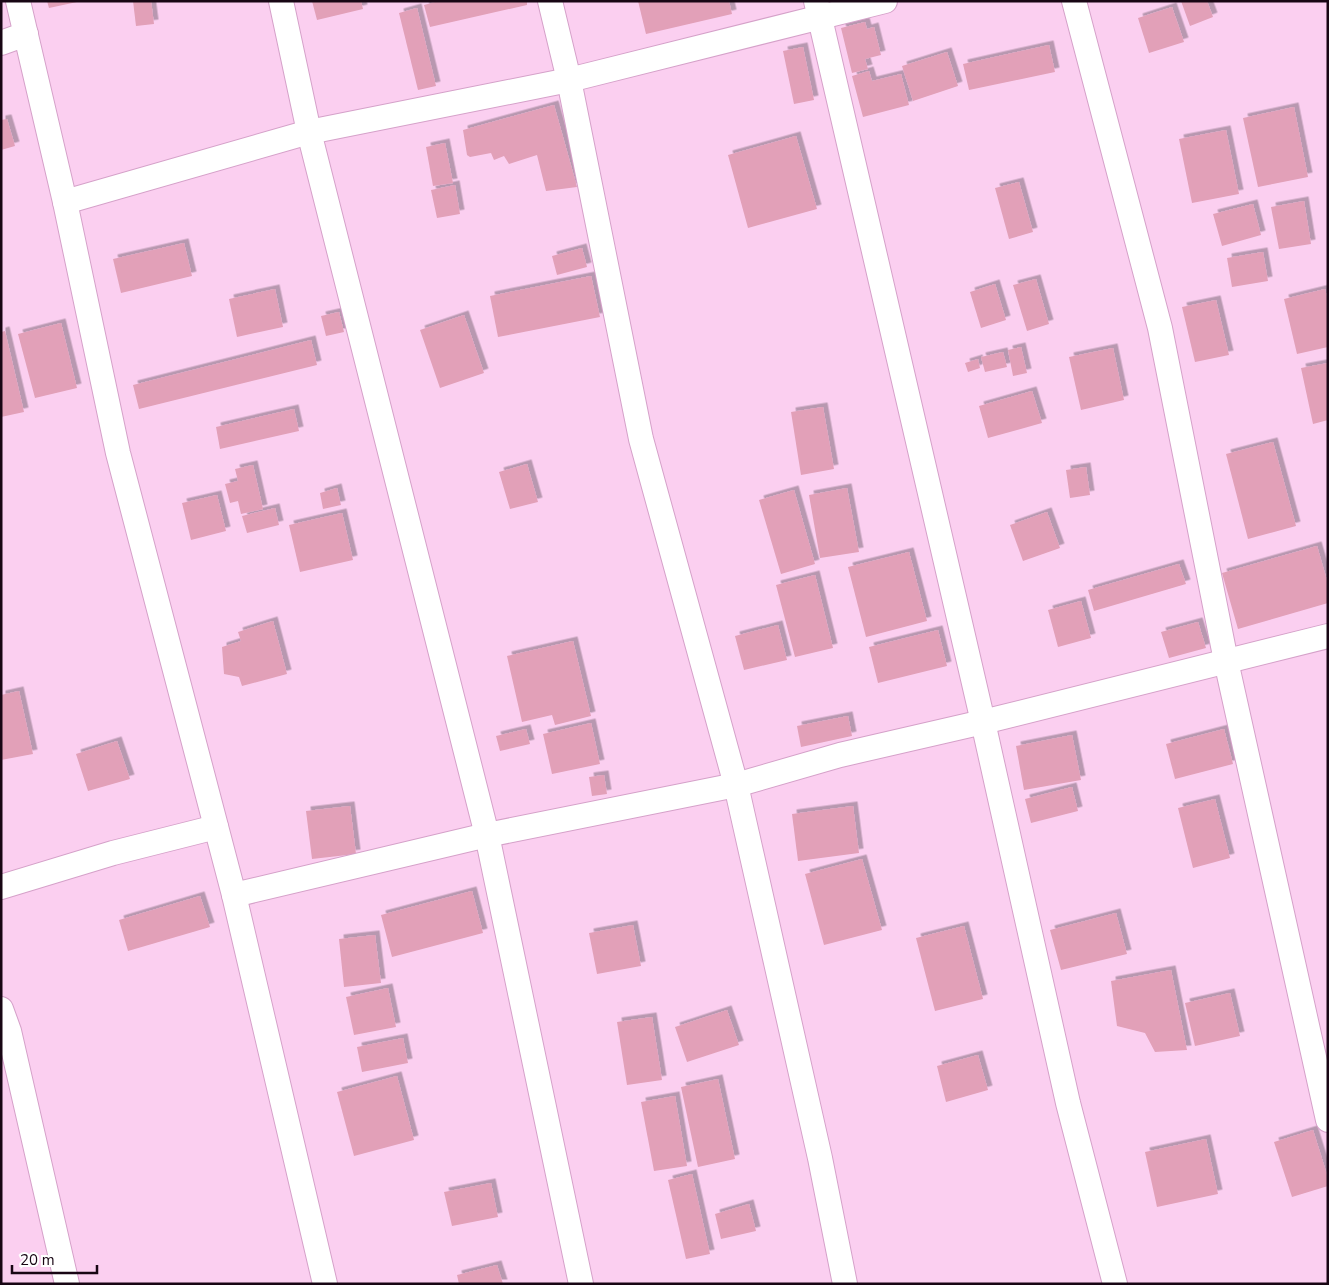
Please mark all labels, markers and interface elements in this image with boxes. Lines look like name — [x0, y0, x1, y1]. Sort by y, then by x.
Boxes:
scale bar — [12, 1242, 98, 1274]
text: 20 m — [20, 1250, 55, 1270]

